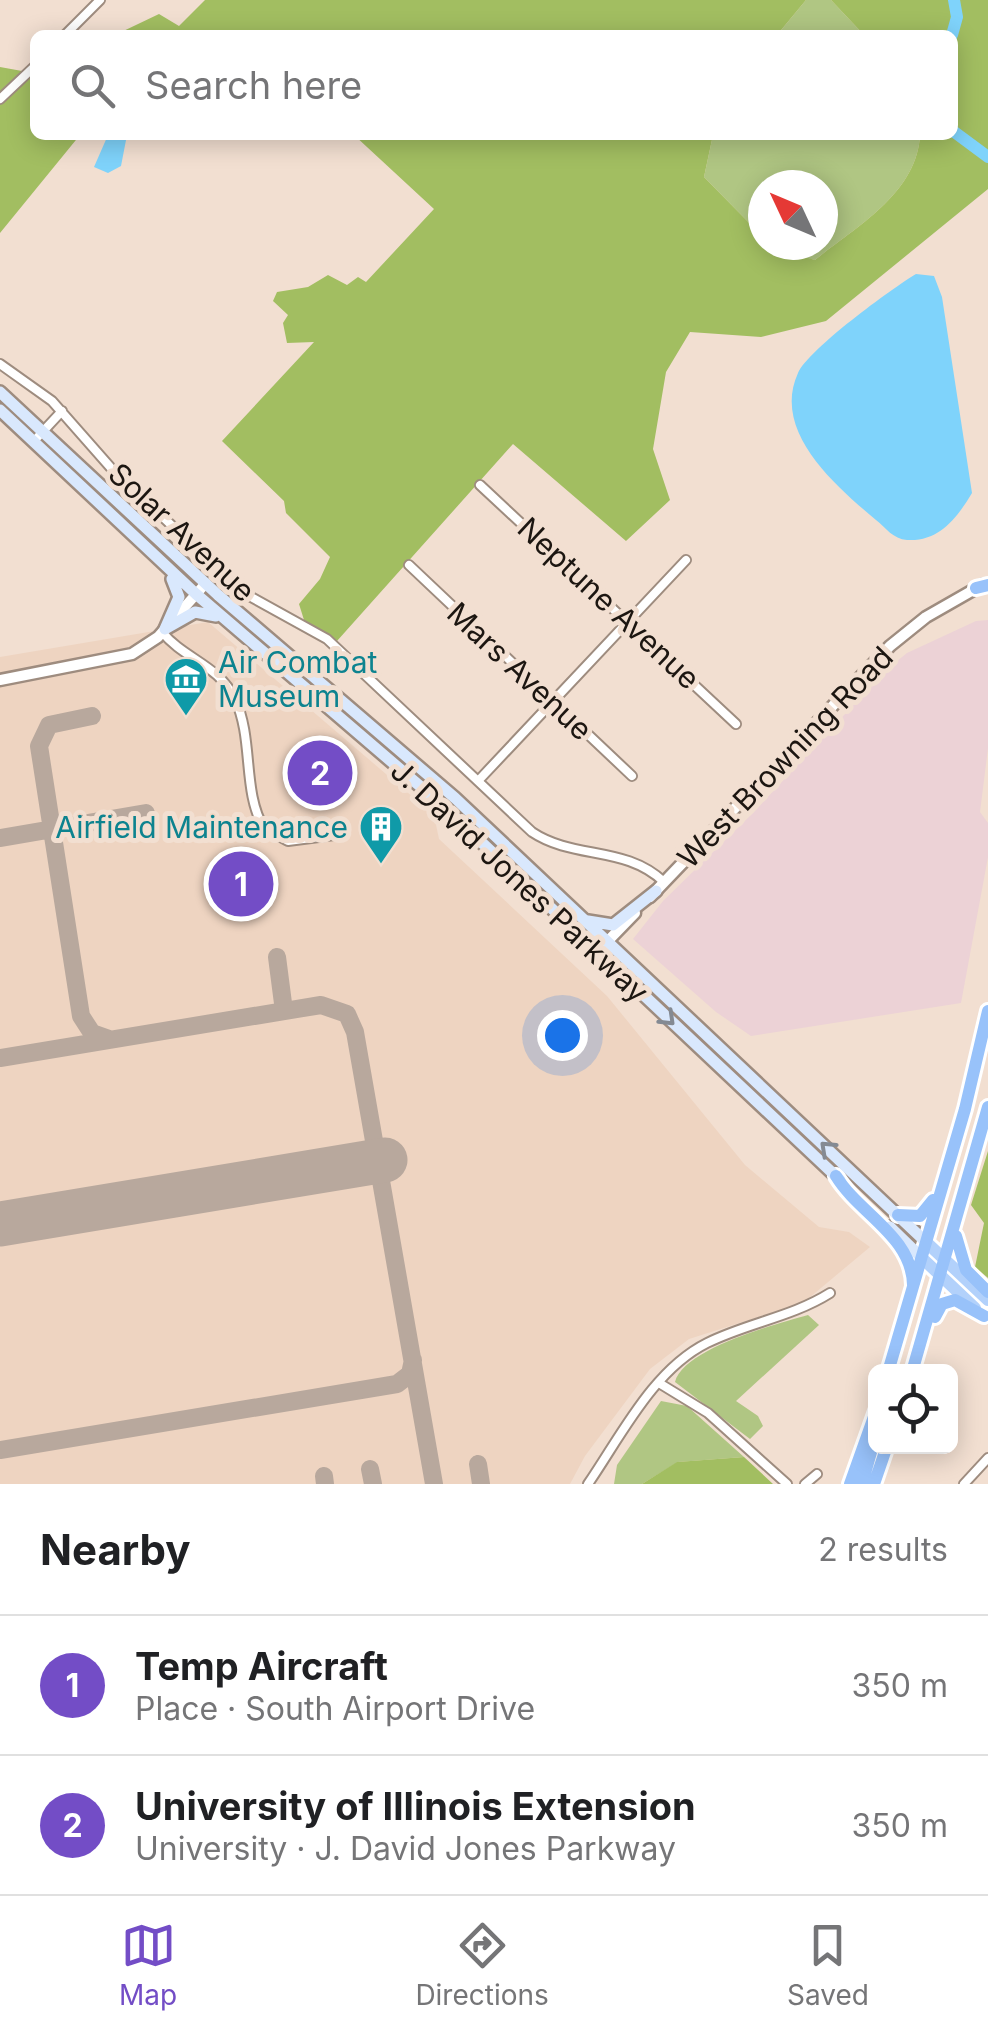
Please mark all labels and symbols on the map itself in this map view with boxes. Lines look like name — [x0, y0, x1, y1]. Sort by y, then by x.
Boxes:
north arrow — [748, 170, 838, 260]
street label: Solar Avenue — [102, 455, 262, 609]
street label: Neptune Avenue — [511, 510, 707, 696]
street label: Mars Avenue — [440, 595, 600, 747]
street label: West Browning Road — [670, 639, 900, 875]
place label: Air Combat Museum — [218, 644, 378, 714]
museum icon: Air Combat Museum — [163, 656, 209, 717]
pin: 2 — [288, 736, 352, 810]
street label: J. David Jones Parkway — [384, 752, 656, 1010]
building icon: Airfield Maintenance — [358, 804, 404, 865]
place label: Airfield Maintenance — [55, 809, 348, 845]
pin: 1 — [208, 846, 274, 922]
one-way arrow — [657, 1007, 675, 1025]
your location — [537, 1010, 588, 1061]
one-way arrow — [820, 1142, 838, 1160]

